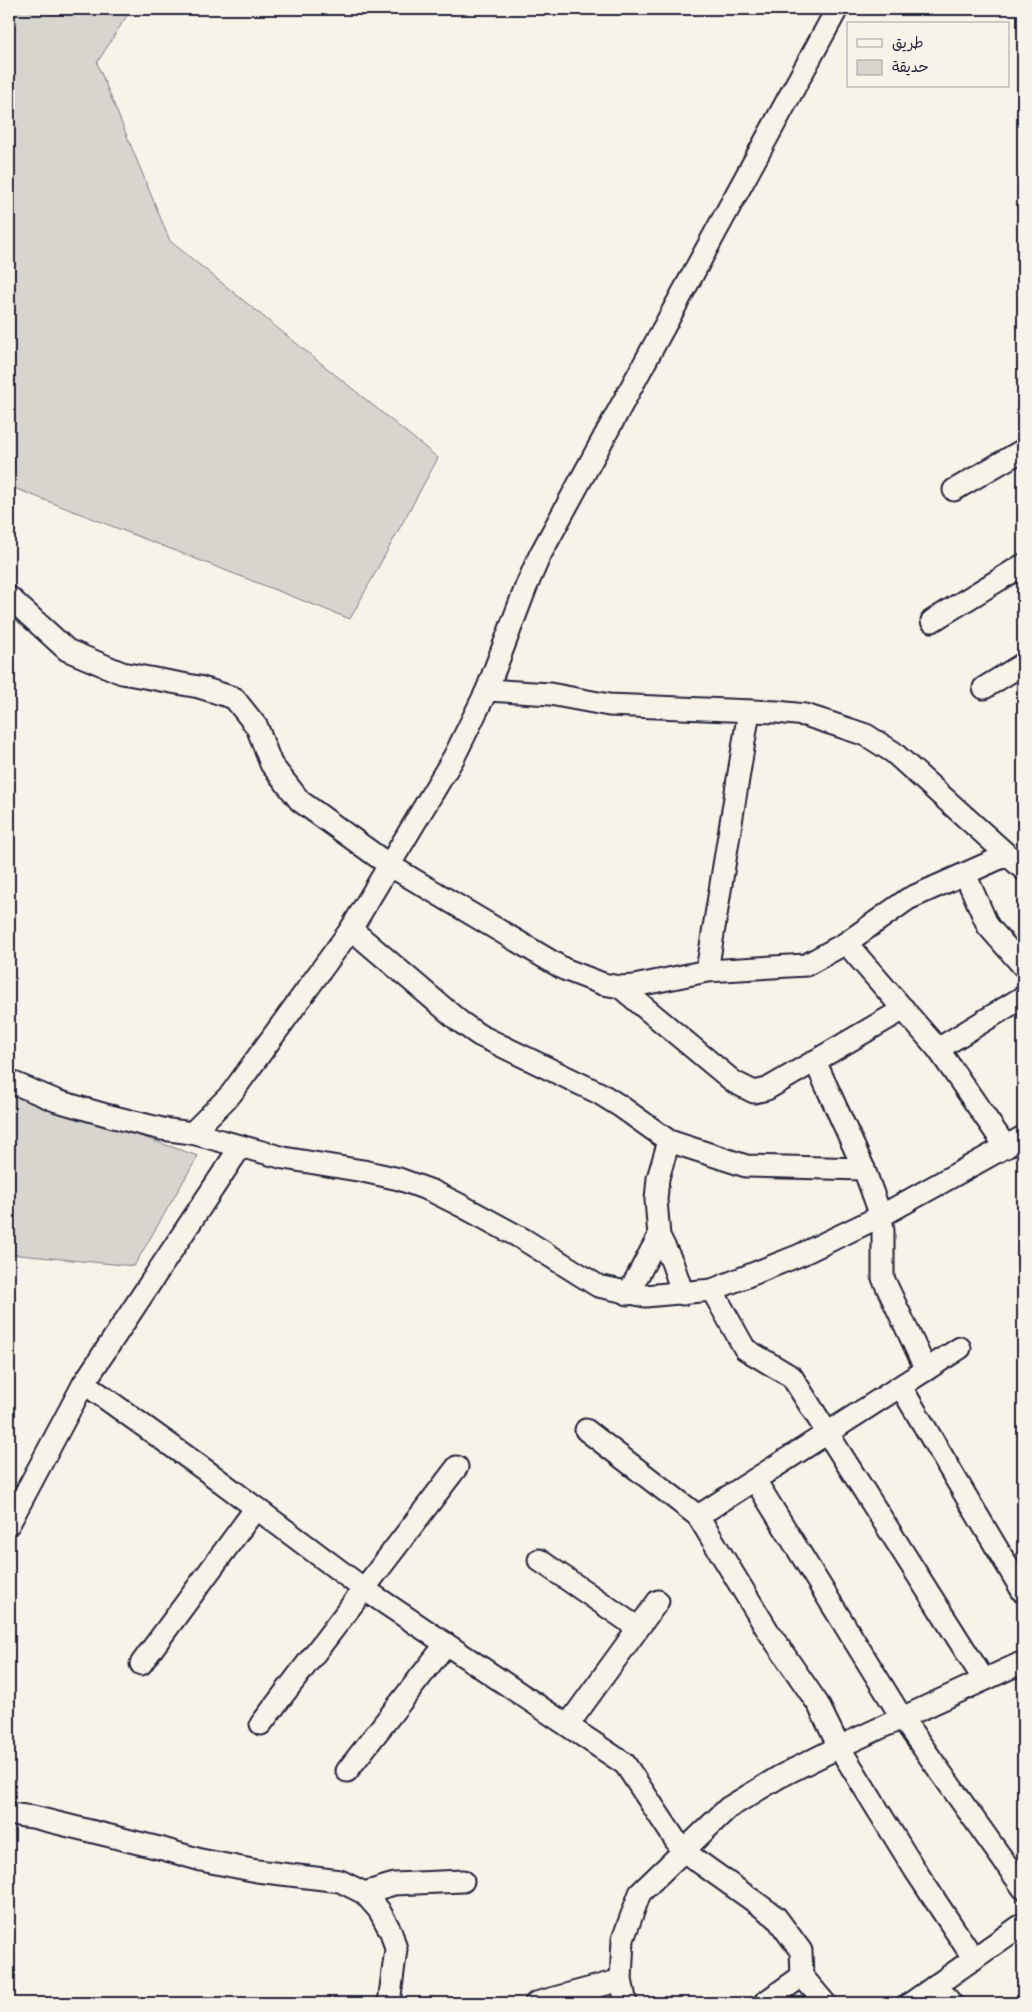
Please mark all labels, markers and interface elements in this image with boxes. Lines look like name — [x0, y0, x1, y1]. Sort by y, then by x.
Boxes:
legend — [847, 22, 1010, 88]
text: طريق — [892, 34, 924, 54]
text: حديقة — [892, 58, 929, 78]

